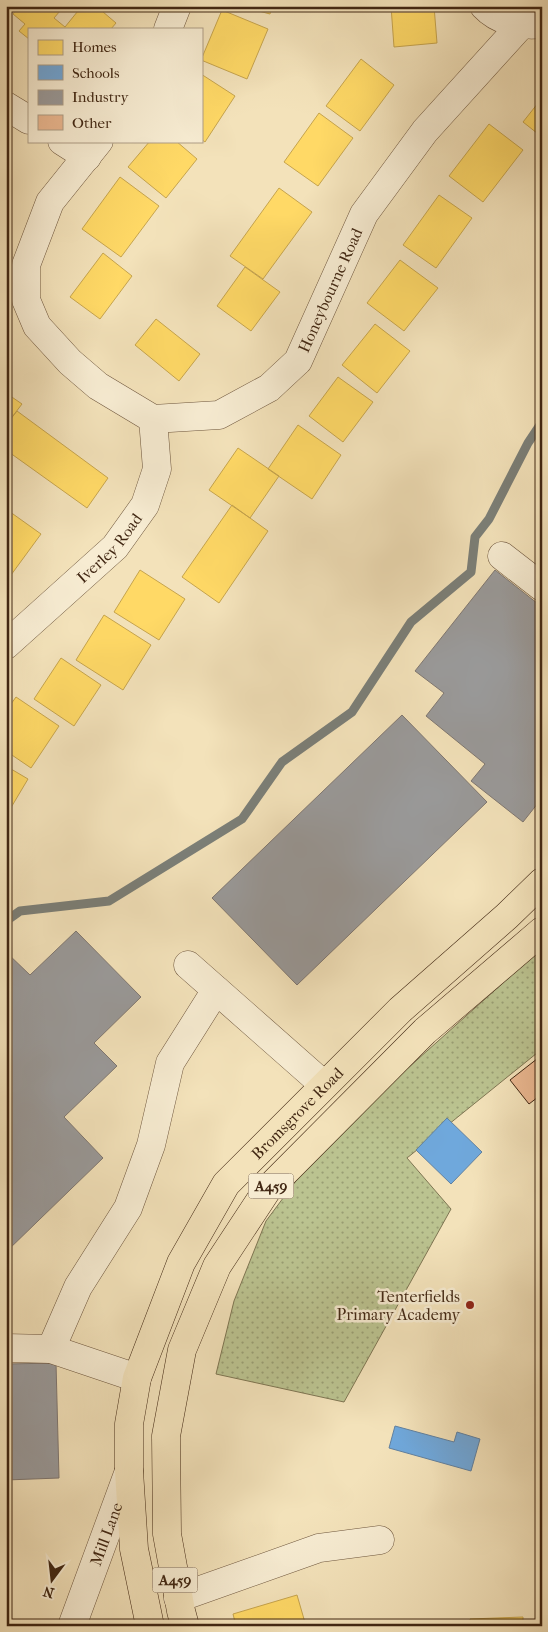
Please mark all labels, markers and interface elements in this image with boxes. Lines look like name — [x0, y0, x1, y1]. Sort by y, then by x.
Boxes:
legend — [28, 28, 202, 142]
text: Homes — [72, 38, 117, 56]
text: Schools — [72, 64, 120, 82]
text: Industry — [72, 88, 129, 106]
text: Other — [72, 114, 112, 132]
street label: Honeybourne Road — [294, 225, 367, 355]
street label: Iverley Road — [73, 510, 146, 587]
street label: Bromsgrove Road — [247, 1063, 348, 1163]
road number: A459 — [248, 1174, 294, 1198]
place label: Tenterfields Primary Academy — [337, 1287, 460, 1324]
marker: Tenterfields Primary Academy — [464, 1299, 476, 1311]
street label: Mill Lane — [86, 1500, 127, 1568]
north arrow — [28, 1554, 78, 1604]
road number: A459 — [152, 1568, 198, 1592]
text: N — [41, 1582, 56, 1602]

